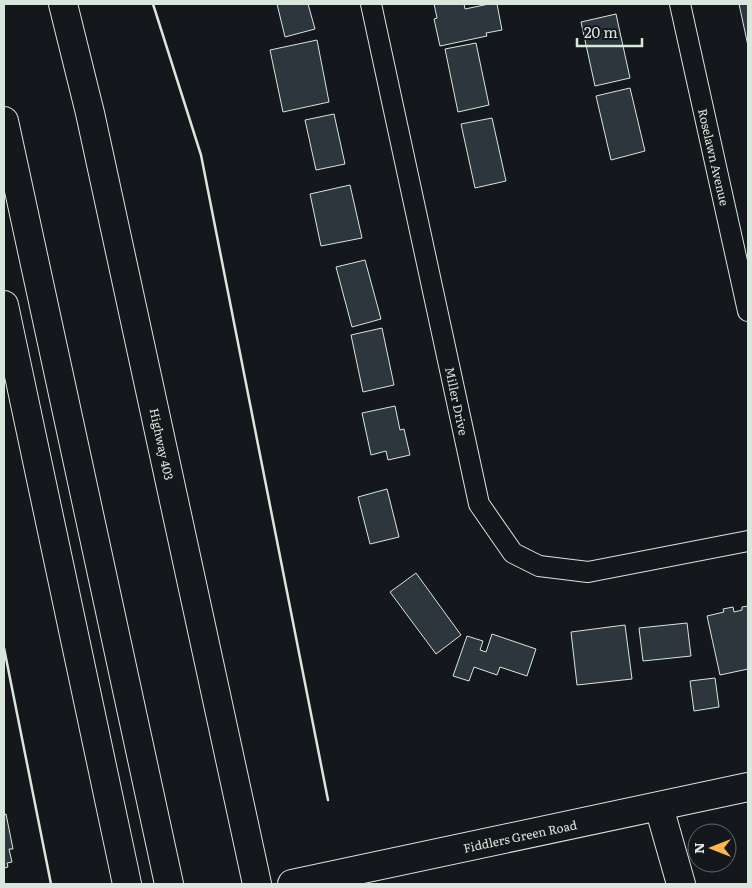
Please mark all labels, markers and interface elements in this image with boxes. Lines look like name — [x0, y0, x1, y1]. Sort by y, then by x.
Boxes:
scale bar — [577, 15, 642, 47]
text: 20 m — [584, 20, 618, 43]
street label: Roselawn Avenue — [694, 106, 734, 208]
street label: Miller Drive — [441, 365, 473, 437]
street label: Highway 403 — [146, 406, 178, 482]
street label: Fiddlers Green Road — [462, 815, 579, 857]
north arrow — [687, 823, 737, 873]
text: N — [688, 842, 708, 854]

